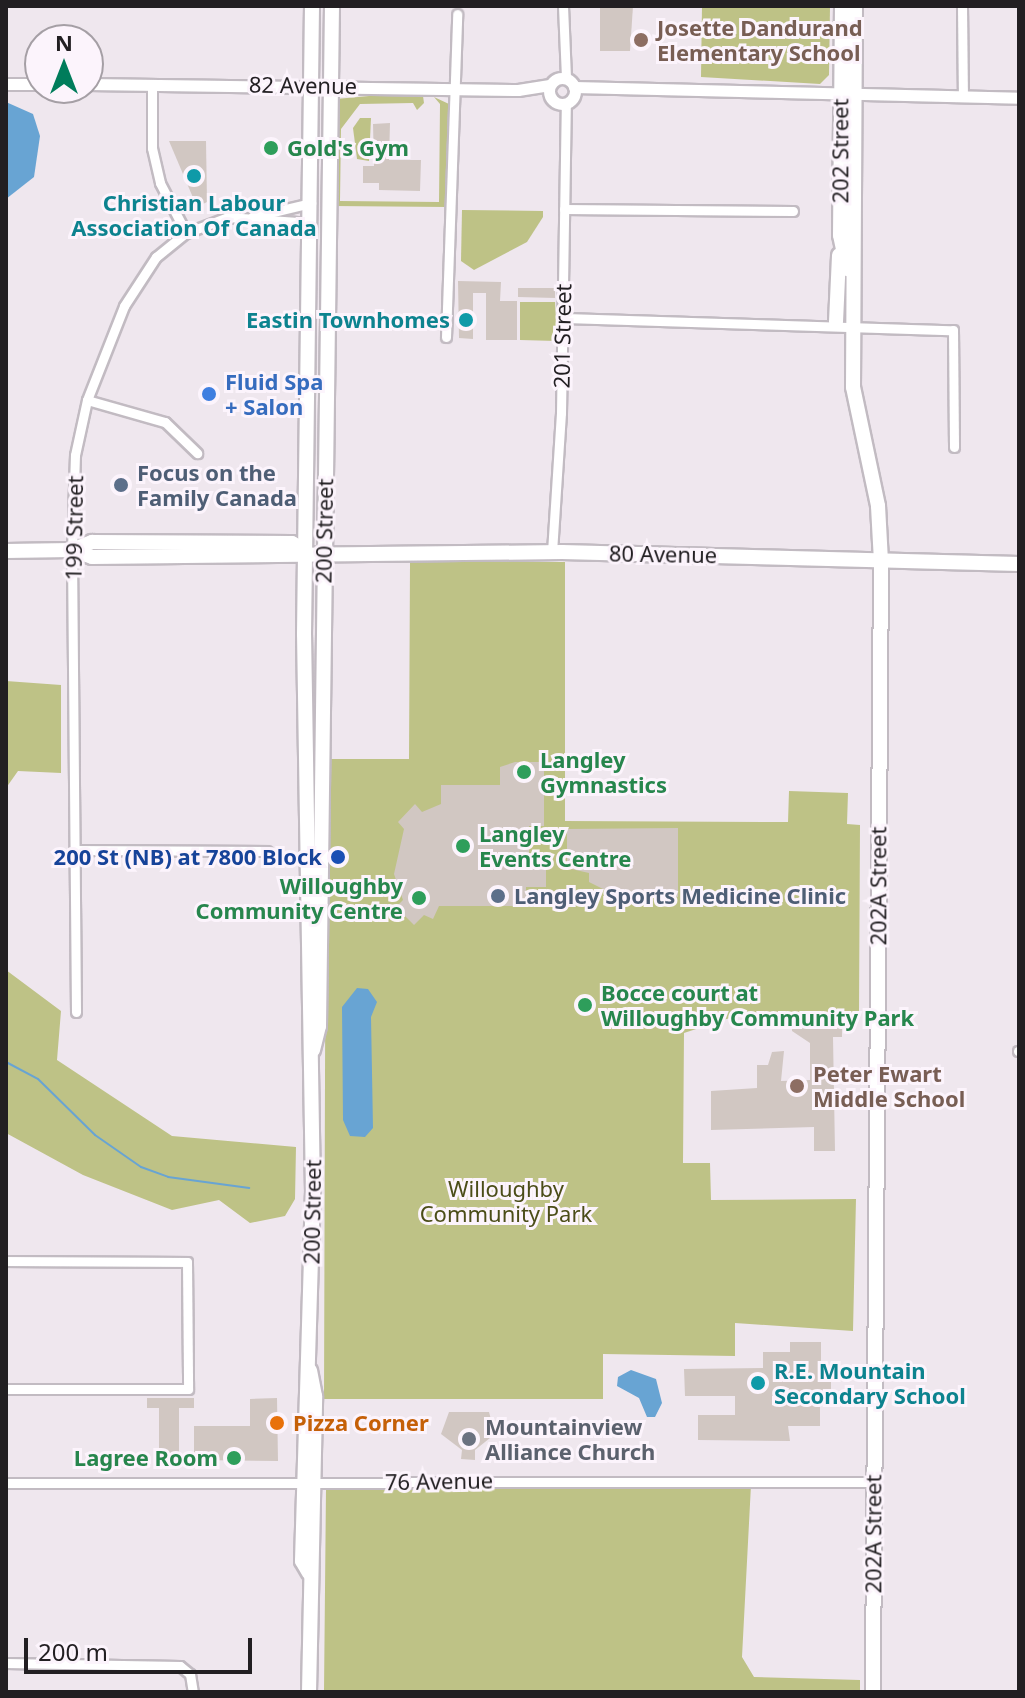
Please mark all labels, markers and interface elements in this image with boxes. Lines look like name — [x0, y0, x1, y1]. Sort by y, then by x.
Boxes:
place label: Josette Dandurand Elementary School — [657, 14, 863, 66]
north arrow — [24, 24, 104, 104]
text: N — [55, 27, 73, 57]
marker: Josette Dandurand Elementary School — [632, 31, 650, 49]
street label: 82 Avenue — [249, 71, 357, 99]
street label: 202 Street — [827, 99, 853, 203]
place label: Gold's Gym — [287, 135, 409, 161]
marker: Gold's Gym — [262, 139, 280, 157]
marker: Christian Labour Association Of Canada — [185, 167, 203, 185]
place label: Christian Labour Association Of Canada — [71, 189, 317, 240]
street label: 201 Street — [548, 283, 576, 389]
place label: Eastin Townhomes — [246, 307, 450, 333]
marker: Eastin Townhomes — [457, 311, 475, 329]
place label: Fluid Spa + Salon — [225, 368, 323, 420]
marker: Fluid Spa + Salon — [200, 385, 218, 403]
place label: Focus on the Family Canada — [137, 459, 297, 510]
street label: 199 Street — [60, 475, 88, 581]
marker: Focus on the Family Canada — [112, 476, 130, 494]
street label: 200 Street — [310, 478, 338, 584]
street label: 80 Avenue — [609, 540, 717, 568]
place label: Langley Gymnastics — [540, 746, 667, 798]
marker: Langley Gymnastics — [515, 763, 533, 781]
place label: Langley Events Centre — [479, 820, 631, 872]
street label: 202A Street — [865, 827, 891, 945]
marker: Langley Events Centre — [454, 837, 472, 855]
place label: 200 St (NB) at 7800 Block — [54, 844, 322, 870]
marker: 200 St (NB) at 7800 Block — [329, 848, 347, 866]
place label: Willoughby Community Centre — [196, 872, 403, 924]
place label: Langley Sports Medicine Clinic — [514, 883, 846, 909]
marker: Langley Sports Medicine Clinic — [489, 887, 507, 905]
marker: Willoughby Community Centre — [410, 889, 428, 907]
place label: Bocce court at Willoughby Community Park — [601, 979, 914, 1030]
marker: Bocce court at Willoughby Community Park — [576, 996, 594, 1014]
place label: Peter Ewart Middle School — [813, 1060, 965, 1112]
marker: Peter Ewart Middle School — [788, 1077, 806, 1095]
street label: 200 Street — [298, 1159, 326, 1265]
park label: Willoughby Community Park — [420, 1175, 592, 1226]
place label: R.E. Mountain Secondary School — [774, 1357, 966, 1408]
marker: R.E. Mountain Secondary School — [749, 1374, 767, 1392]
place label: Pizza Corner — [293, 1410, 429, 1436]
place label: Mountainview Alliance Church — [485, 1413, 655, 1464]
marker: Pizza Corner — [268, 1414, 286, 1432]
marker: Mountainview Alliance Church — [460, 1430, 478, 1448]
place label: Lagree Room — [74, 1445, 218, 1471]
marker: Lagree Room — [225, 1449, 243, 1467]
street label: 76 Avenue — [385, 1467, 493, 1495]
street label: 202A Street — [860, 1475, 886, 1593]
scale bar — [28, 1622, 256, 1672]
text: 200 m — [38, 1635, 108, 1668]

